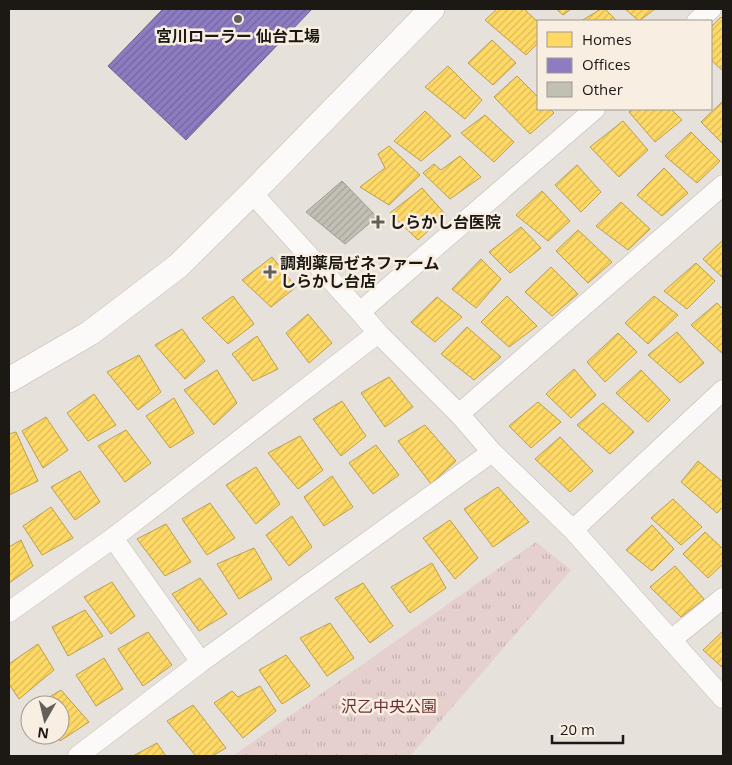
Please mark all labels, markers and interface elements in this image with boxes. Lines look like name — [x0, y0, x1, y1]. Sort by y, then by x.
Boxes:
marker: 宮川ローラー 仙台工場 — [232, 13, 244, 25]
legend — [537, 20, 712, 110]
place label: 宮川ローラー 仙台工場 — [156, 25, 320, 47]
text: Homes — [582, 29, 632, 49]
text: Offices — [582, 54, 630, 74]
text: Other — [582, 79, 623, 99]
place label: しらかし台医院 — [389, 211, 501, 233]
marker: しらかし台医院 — [371, 215, 385, 229]
place label: 調剤薬局ゼネファーム しらかし台店 — [280, 252, 440, 292]
marker: 調剤薬局ゼネファーム しらかし台店 — [264, 266, 276, 278]
north arrow — [20, 695, 70, 745]
park label: 沢乙中央公園 — [341, 695, 437, 717]
scale bar — [552, 712, 623, 744]
text: 20 m — [560, 719, 595, 739]
text: N — [36, 723, 50, 744]

